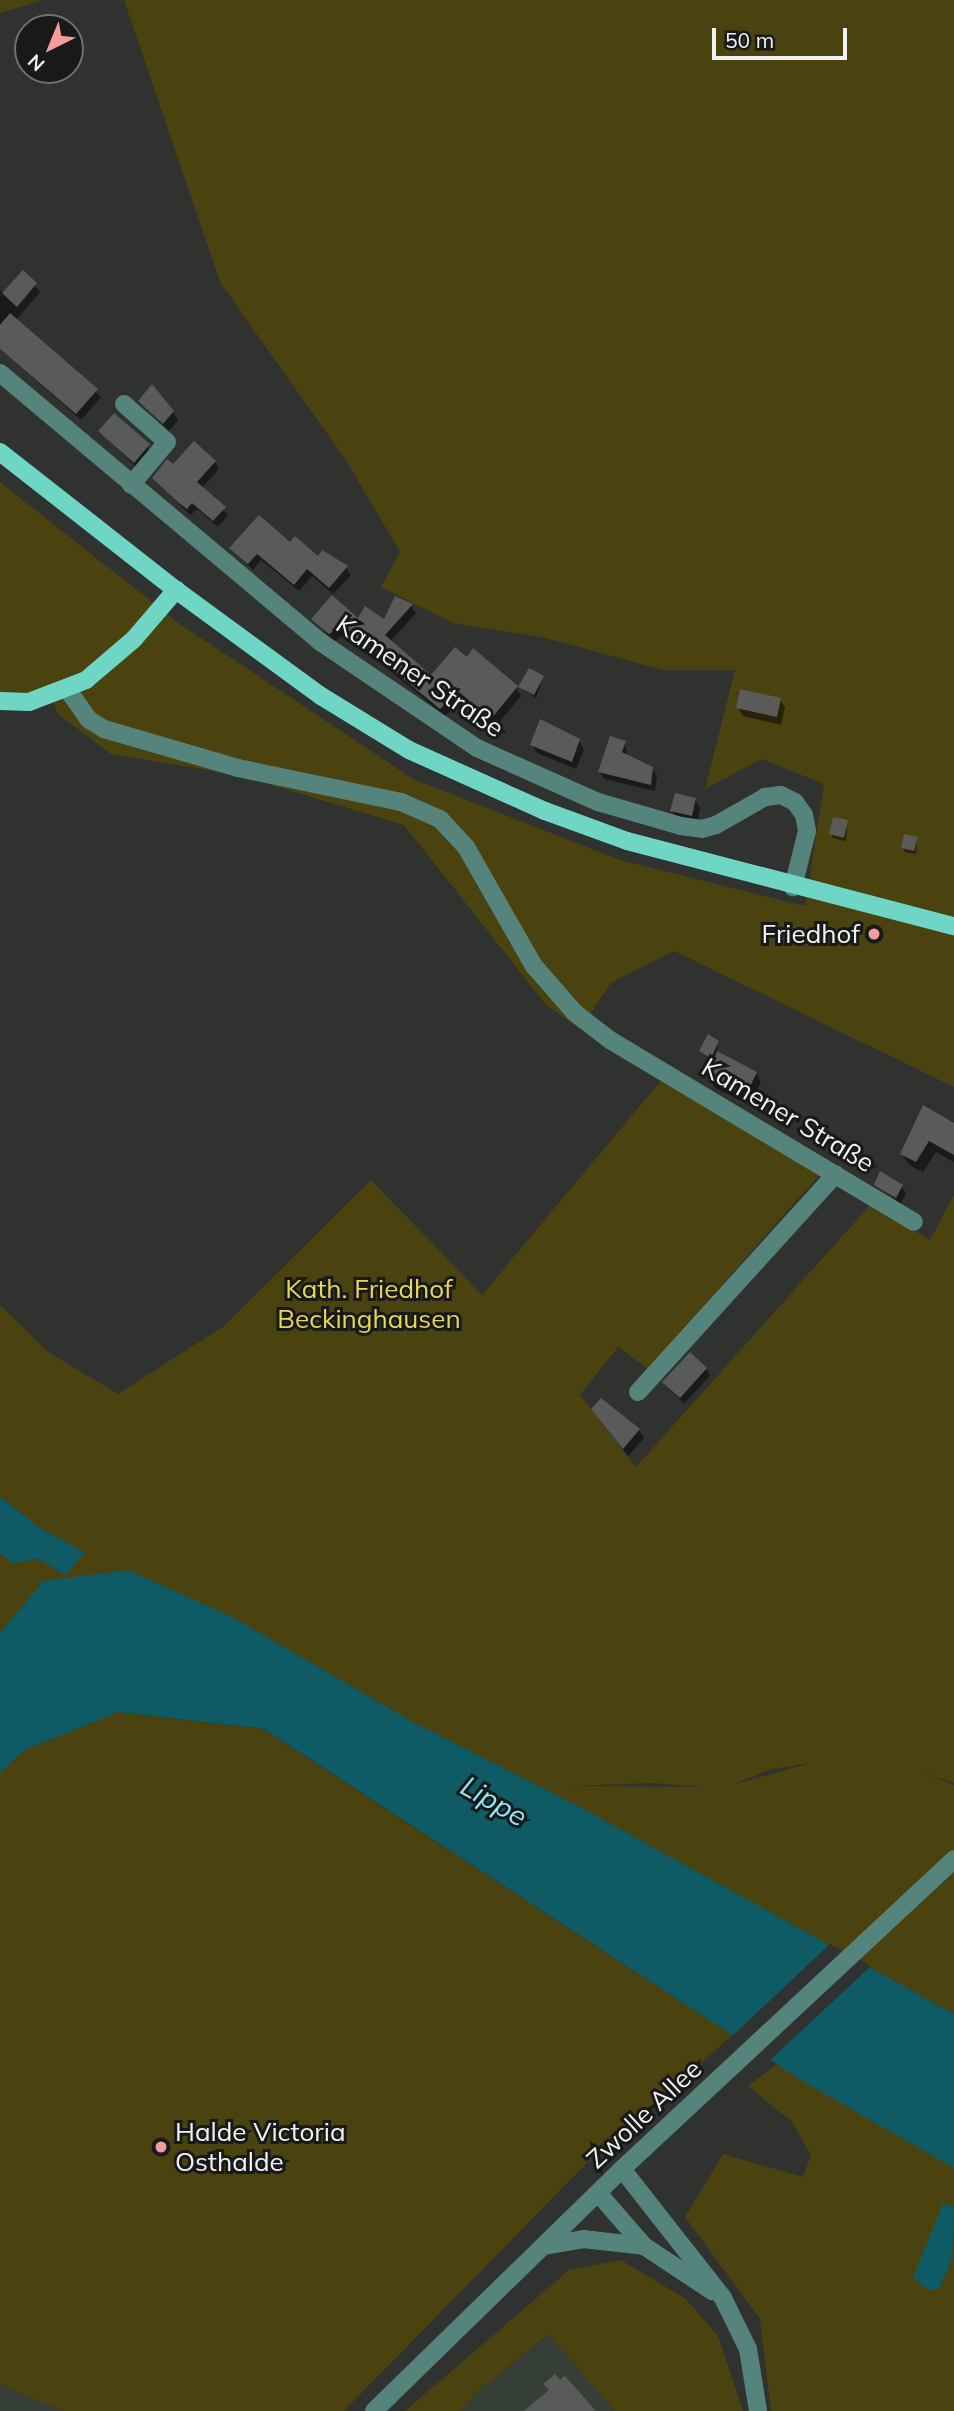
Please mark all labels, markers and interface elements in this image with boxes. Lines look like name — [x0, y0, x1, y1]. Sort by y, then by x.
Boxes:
north arrow — [14, 14, 84, 84]
scale bar — [716, 14, 851, 58]
text: 50 m — [725, 27, 774, 53]
text: N — [23, 49, 49, 77]
street label: Kamener Straße — [330, 608, 510, 744]
place label: Friedhof — [762, 918, 860, 950]
marker: Friedhof — [866, 926, 882, 942]
street label: Kamener Straße — [696, 1051, 880, 1179]
park label: Kath. Friedhof Beckinghausen — [277, 1273, 461, 1334]
water label: Lippe — [455, 1769, 533, 1833]
street label: Zwolle Allee — [580, 2053, 708, 2175]
place label: Halde Victoria Osthalde — [175, 2116, 345, 2178]
marker: Halde Victoria Osthalde — [153, 2139, 169, 2155]

